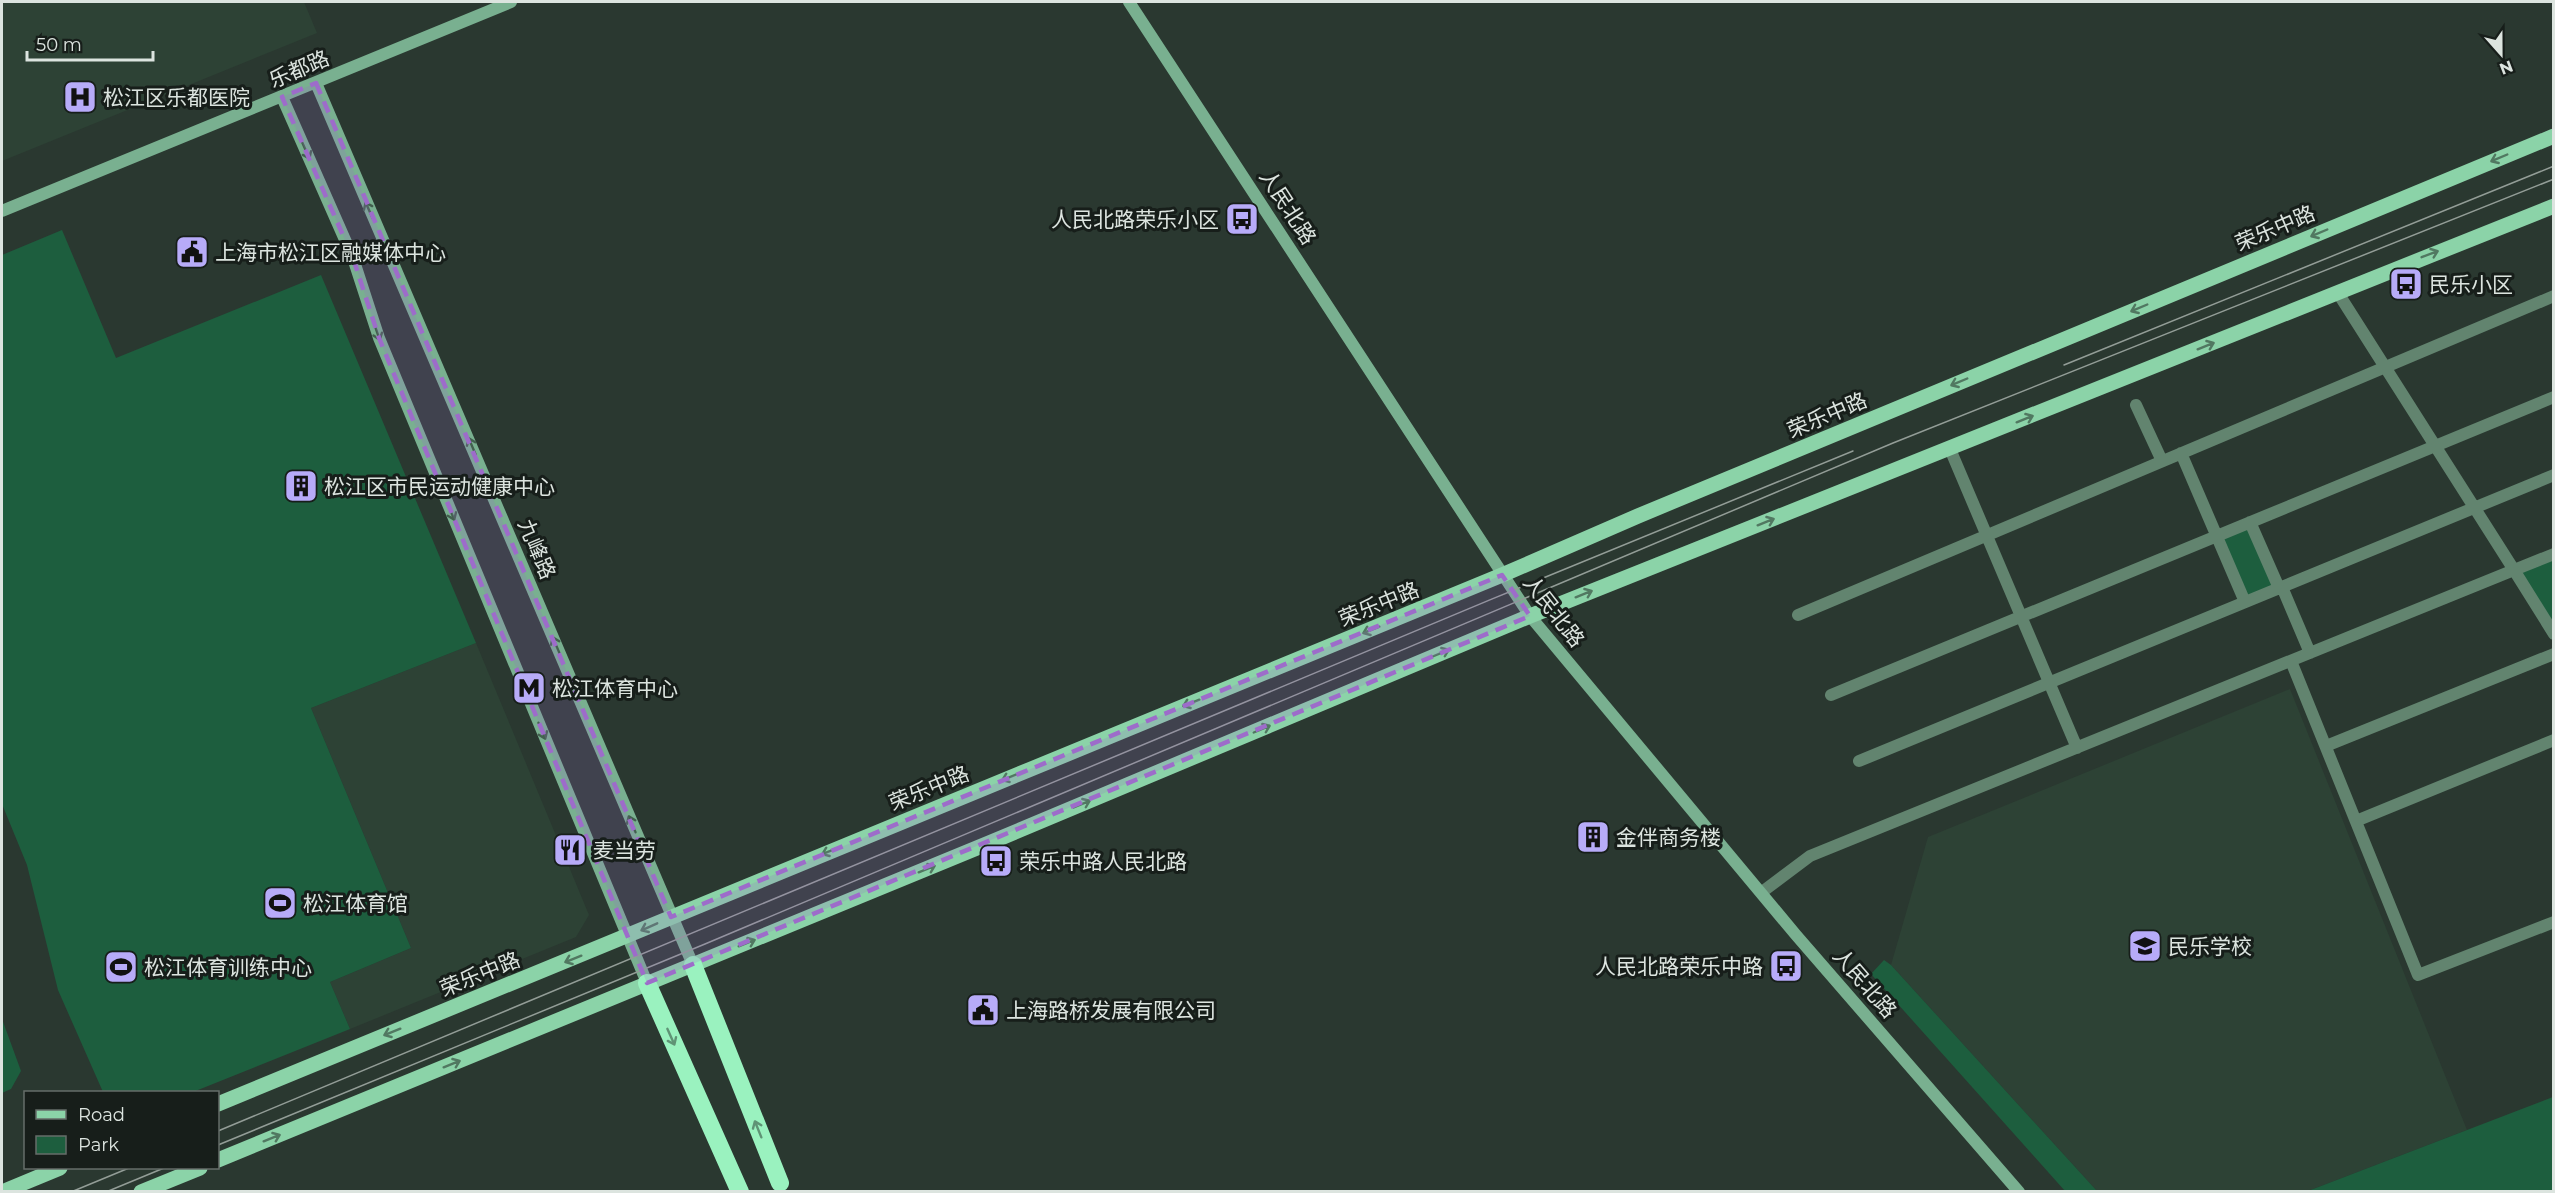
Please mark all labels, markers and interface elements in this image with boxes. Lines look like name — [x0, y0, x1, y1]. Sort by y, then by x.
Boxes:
scale bar — [27, 24, 153, 62]
north arrow — [2471, 24, 2531, 84]
text: 50 m — [36, 34, 82, 56]
street label: 乐都路 — [265, 45, 333, 93]
text: N — [2497, 56, 2516, 79]
hospital icon: 松江区乐都医院 — [62, 79, 98, 115]
place label: 松江区乐都医院 — [103, 85, 250, 110]
one-way arrow — [301, 141, 312, 159]
one-way arrow — [2491, 153, 2509, 164]
street label: 人民北路 — [1255, 165, 1321, 249]
street label: 荣乐中路 — [2231, 200, 2319, 256]
one-way arrow — [362, 201, 374, 219]
bus stop icon: 人民北路荣乐小区 — [1224, 201, 1260, 237]
place label: 人民北路荣乐小区 — [1051, 207, 1219, 232]
one-way arrow — [2311, 228, 2329, 239]
public building icon: 上海市松江区融媒体中心 — [174, 234, 210, 270]
place label: 上海市松江区融媒体中心 — [215, 240, 446, 265]
one-way arrow — [2420, 248, 2439, 259]
bus stop icon: 民乐小区 — [2388, 266, 2424, 302]
place label: 民乐小区 — [2429, 272, 2513, 297]
one-way arrow — [2131, 303, 2149, 314]
one-way arrow — [372, 322, 383, 341]
one-way arrow — [2196, 340, 2215, 351]
one-way arrow — [1950, 377, 1969, 388]
street label: 荣乐中路 — [1783, 387, 1871, 443]
one-way arrow — [2015, 413, 2033, 424]
one-way arrow — [466, 437, 477, 455]
building icon: 松江区市民运动健康中心 — [283, 468, 319, 504]
place label: 松江区市民运动健康中心 — [324, 474, 555, 499]
one-way arrow — [446, 503, 457, 521]
street label: 九峰路 — [513, 515, 561, 583]
one-way arrow — [1756, 516, 1774, 527]
street label: 人民北路 — [1518, 570, 1590, 652]
street label: 荣乐中路 — [1335, 577, 1423, 631]
one-way arrow — [1575, 588, 1593, 599]
one-way arrow — [1362, 625, 1380, 636]
one-way arrow — [550, 636, 561, 654]
one-way arrow — [1432, 647, 1450, 658]
metro station icon: 松江体育中心 — [511, 670, 547, 706]
place label: 松江体育中心 — [552, 676, 678, 701]
one-way arrow — [1182, 698, 1201, 709]
one-way arrow — [537, 722, 548, 740]
one-way arrow — [1252, 723, 1270, 734]
street label: 荣乐中路 — [885, 761, 973, 815]
one-way arrow — [1002, 772, 1020, 783]
one-way arrow — [1072, 798, 1091, 809]
one-way arrow — [626, 816, 637, 834]
building icon: 金伴商务楼 — [1575, 819, 1611, 855]
place label: 金伴商务楼 — [1616, 825, 1721, 850]
restaurant icon: 麦当劳 — [552, 832, 588, 868]
place label: 麦当劳 — [593, 838, 656, 863]
bus stop icon: 荣乐中路人民北路 — [978, 843, 1014, 879]
one-way arrow — [821, 846, 840, 857]
place label: 荣乐中路人民北路 — [1019, 849, 1187, 874]
one-way arrow — [917, 863, 936, 874]
sports icon: 松江体育馆 — [262, 885, 298, 921]
place label: 松江体育馆 — [303, 891, 408, 916]
one-way arrow — [641, 922, 659, 933]
school or university icon: 民乐学校 — [2127, 928, 2163, 964]
place label: 民乐学校 — [2168, 934, 2252, 959]
one-way arrow — [737, 937, 755, 948]
street label: 人民北路 — [1828, 943, 1902, 1023]
street label: 荣乐中路 — [436, 947, 524, 1001]
bus stop icon: 人民北路荣乐中路 — [1768, 948, 1804, 984]
sports icon: 松江体育训练中心 — [103, 949, 139, 985]
one-way arrow — [564, 954, 583, 965]
place label: 人民北路荣乐中路 — [1595, 954, 1763, 979]
place label: 松江体育训练中心 — [144, 955, 312, 980]
public building icon: 上海路桥发展有限公司 — [965, 992, 1001, 1028]
place label: 上海路桥发展有限公司 — [1006, 998, 1216, 1023]
one-way arrow — [384, 1027, 402, 1038]
one-way arrow — [666, 1027, 678, 1045]
one-way arrow — [442, 1058, 461, 1069]
legend — [24, 1091, 219, 1169]
text: Road — [78, 1104, 125, 1126]
one-way arrow — [752, 1120, 763, 1138]
one-way arrow — [262, 1132, 280, 1143]
text: Park — [78, 1134, 119, 1156]

